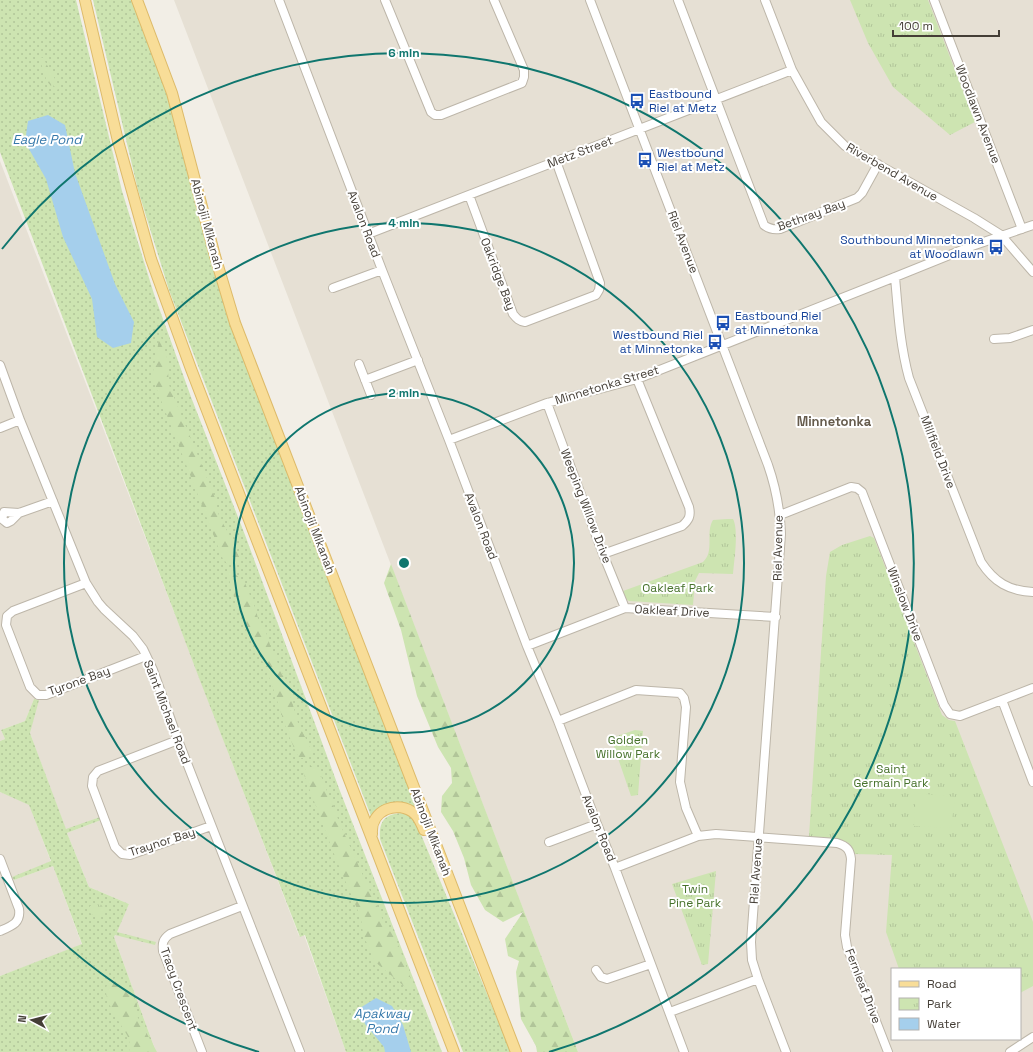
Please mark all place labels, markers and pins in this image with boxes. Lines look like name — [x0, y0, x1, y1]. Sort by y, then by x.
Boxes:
place label: Eastbound Riel at Metz — [649, 86, 717, 116]
bus stop icon: Eastbound Riel at Metz — [628, 92, 646, 110]
place label: Westbound Riel at Metz — [657, 145, 725, 175]
bus stop icon: Westbound Riel at Metz — [636, 151, 654, 169]
place label: Southbound Minnetonka at Woodlawn — [840, 232, 984, 262]
bus stop icon: Southbound Minnetonka at Woodlawn — [987, 238, 1005, 256]
place label: Eastbound Riel at Minnetonka — [735, 308, 822, 338]
bus stop icon: Eastbound Riel at Minnetonka — [714, 314, 732, 332]
place label: Westbound Riel at Minnetonka — [613, 327, 703, 357]
bus stop icon: Westbound Riel at Minnetonka — [706, 333, 724, 351]
centre of rings — [397, 556, 411, 570]

